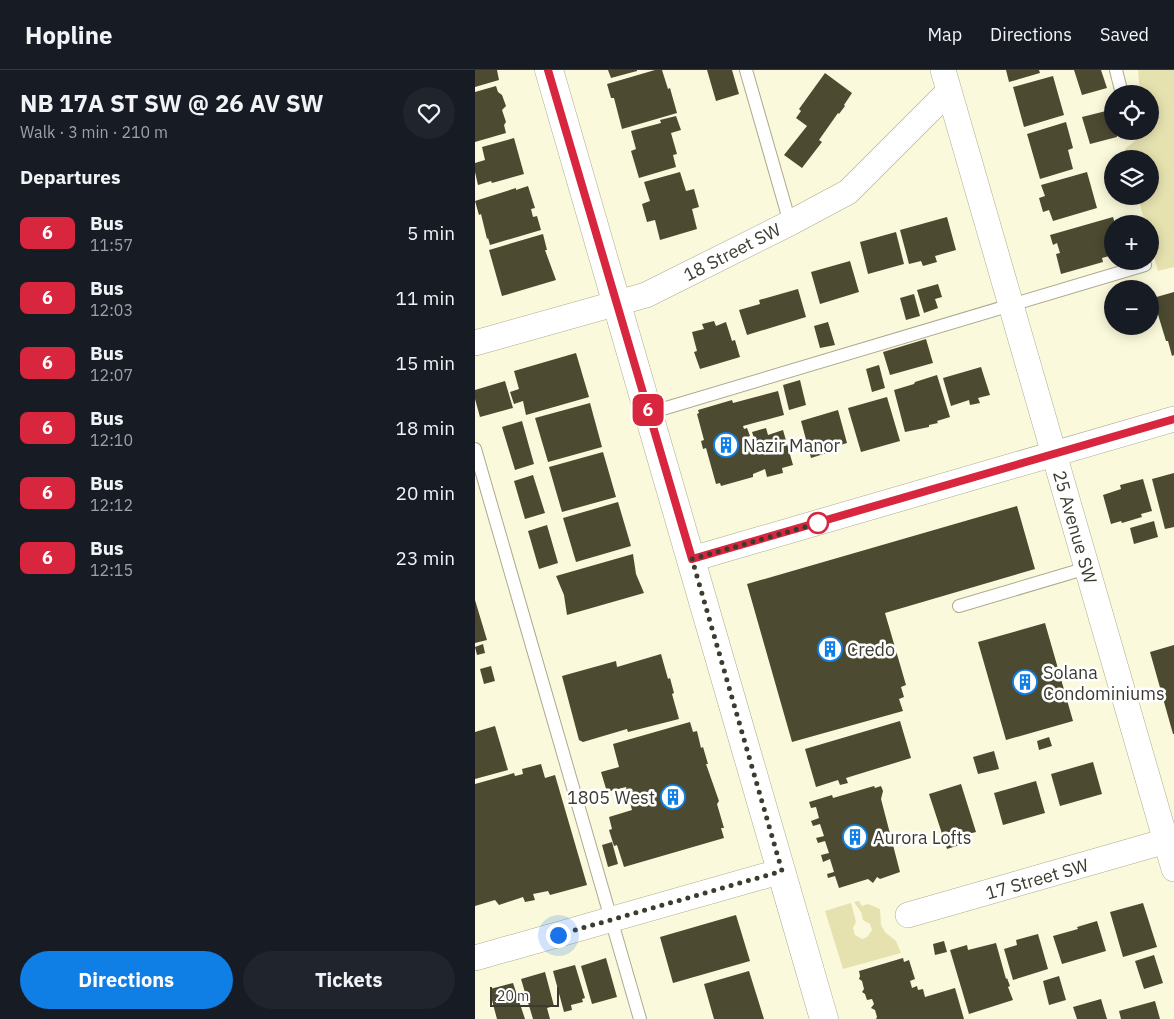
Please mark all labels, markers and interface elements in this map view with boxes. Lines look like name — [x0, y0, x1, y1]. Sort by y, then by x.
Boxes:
text: Hopline — [25, 19, 112, 51]
text: Map — [927, 23, 962, 46]
text: Directions — [990, 23, 1072, 46]
text: Saved — [1100, 23, 1149, 46]
map controls — [1104, 85, 1159, 335]
button: locate — [1104, 85, 1159, 140]
text: NB 17A ST SW @ 26 AV SW — [20, 87, 324, 119]
button: heart — [403, 87, 455, 139]
text: Walk · 3 min · 210 m — [20, 122, 168, 142]
button: layers — [1104, 150, 1159, 205]
text: Departures — [20, 165, 120, 189]
text: Bus — [90, 211, 124, 235]
button: + — [1104, 215, 1159, 270]
street label: 18 Street SW — [680, 218, 784, 286]
text: 6 — [42, 221, 53, 244]
text: 5 min — [407, 221, 455, 245]
text: 11:57 — [90, 235, 133, 255]
text: Bus — [90, 276, 124, 300]
button: − — [1104, 280, 1159, 335]
text: 6 — [42, 286, 53, 309]
text: 11 min — [396, 286, 455, 310]
text: 12:03 — [90, 300, 133, 320]
text: Bus — [90, 341, 124, 365]
text: 6 — [42, 351, 53, 374]
text: 15 min — [396, 351, 455, 375]
text: 12:07 — [90, 365, 133, 385]
line badge: 6 — [632, 394, 664, 426]
text: 6 — [643, 398, 653, 421]
text: Bus — [90, 406, 124, 430]
text: 6 — [42, 416, 53, 439]
text: 18 min — [396, 416, 455, 440]
text: 12:10 — [90, 430, 133, 450]
building icon: Nazir Manor — [713, 432, 739, 458]
place label: Nazir Manor — [743, 434, 841, 457]
street label: 25 Avenue SW — [1048, 468, 1102, 586]
text: Bus — [90, 471, 124, 495]
text: 6 — [42, 481, 53, 504]
text: 20 min — [396, 481, 455, 505]
text: 12:12 — [90, 495, 133, 515]
unlabelled marker — [807, 512, 829, 534]
text: Bus — [90, 536, 124, 560]
text: 6 — [42, 546, 53, 569]
text: 23 min — [396, 546, 455, 570]
text: 12:15 — [90, 560, 133, 580]
building icon: Credo — [817, 636, 843, 662]
place label: Credo — [847, 638, 895, 661]
place label: Solana Condominiums — [1043, 661, 1165, 705]
building icon: Solana Condominiums — [1012, 669, 1038, 695]
building icon: 1805 West — [660, 784, 686, 810]
place label: 1805 West — [567, 786, 655, 809]
building icon: Aurora Lofts — [842, 824, 868, 850]
place label: Aurora Lofts — [873, 826, 971, 849]
street label: 17 Street SW — [983, 853, 1091, 905]
your location — [546, 923, 571, 948]
button: Directions — [20, 951, 233, 1009]
button: Tickets — [243, 951, 455, 1009]
scale bar — [490, 984, 559, 1007]
text: 20 m — [497, 987, 529, 1005]

